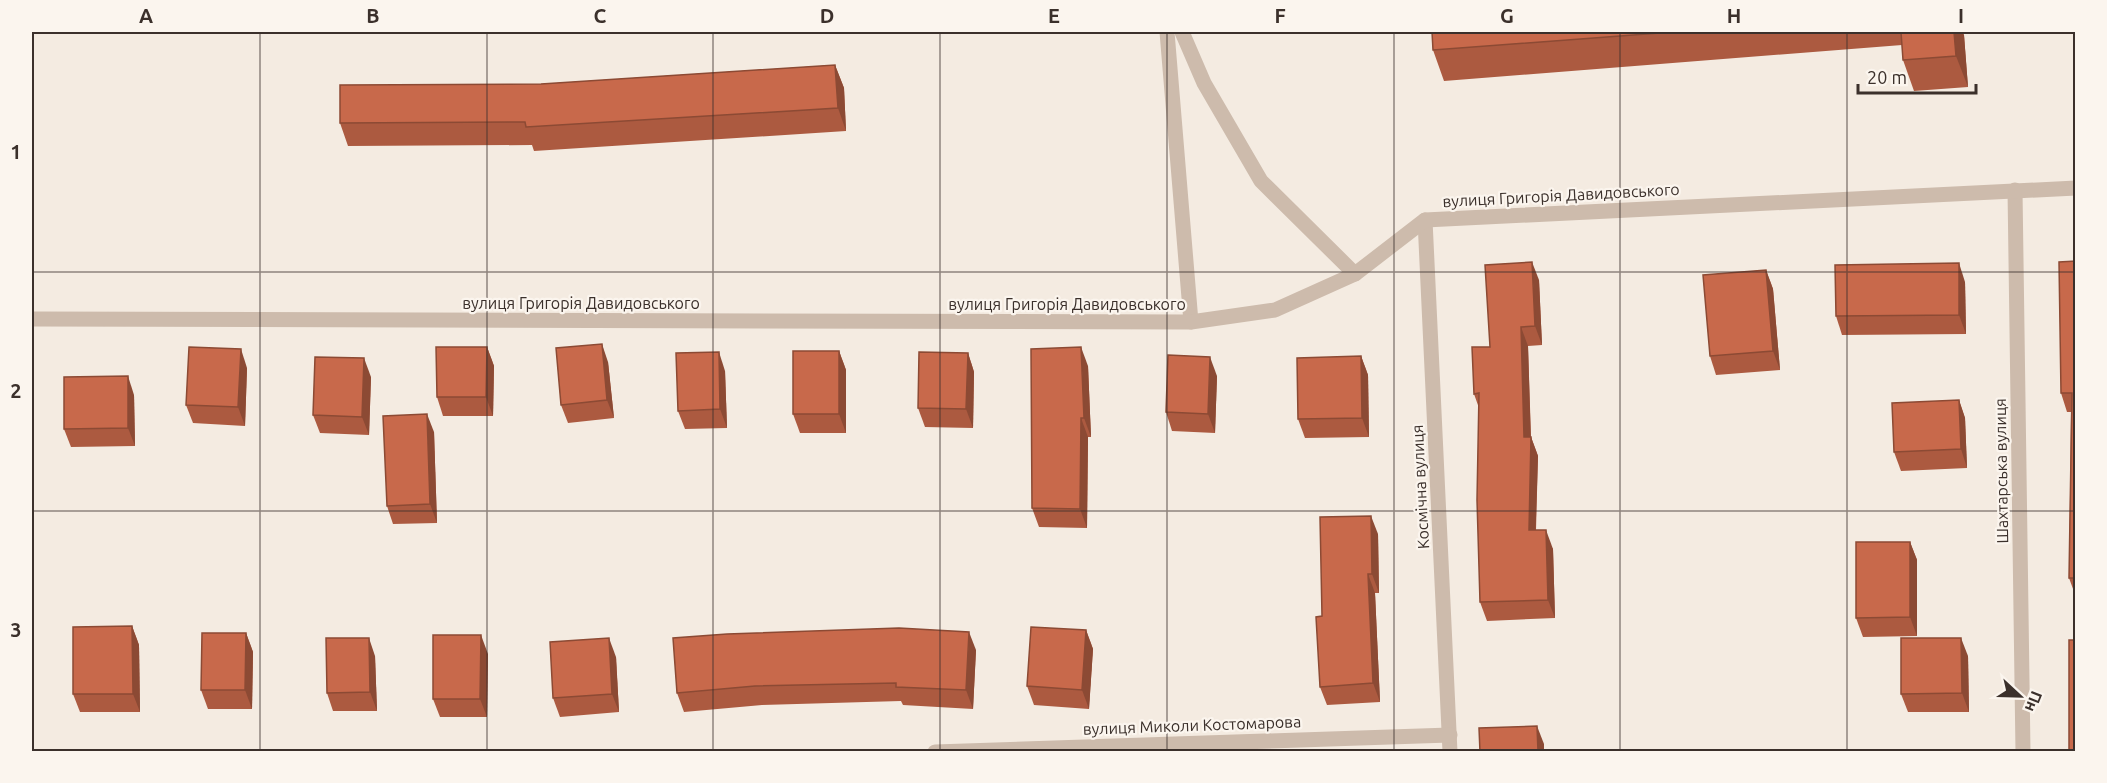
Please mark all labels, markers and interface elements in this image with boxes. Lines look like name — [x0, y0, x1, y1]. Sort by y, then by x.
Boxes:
text: A — [139, 4, 153, 27]
text: B — [366, 4, 380, 27]
text: C — [594, 4, 607, 27]
text: D — [820, 4, 834, 27]
text: E — [1048, 4, 1060, 27]
text: F — [1274, 4, 1286, 27]
text: G — [1500, 4, 1514, 27]
text: H — [1727, 4, 1741, 27]
text: I — [1958, 4, 1964, 27]
scale bar — [1858, 57, 1976, 95]
text: 20 m — [1867, 67, 1907, 87]
text: 1 — [10, 140, 22, 163]
street label: вулиця Григорія Давидовського — [1442, 180, 1680, 210]
street label: вулиця Григорія Давидовського — [462, 294, 700, 312]
street label: вулиця Григорія Давидовського — [948, 295, 1186, 313]
text: 2 — [10, 379, 22, 402]
street label: Шахтарська вулиця — [1991, 398, 2011, 544]
street label: Космічна вулиця — [1408, 424, 1432, 550]
text: 3 — [10, 618, 22, 641]
north arrow — [1990, 666, 2050, 726]
text: Пн — [2022, 689, 2046, 715]
street label: вулиця Миколи Костомарова — [1083, 712, 1301, 738]

